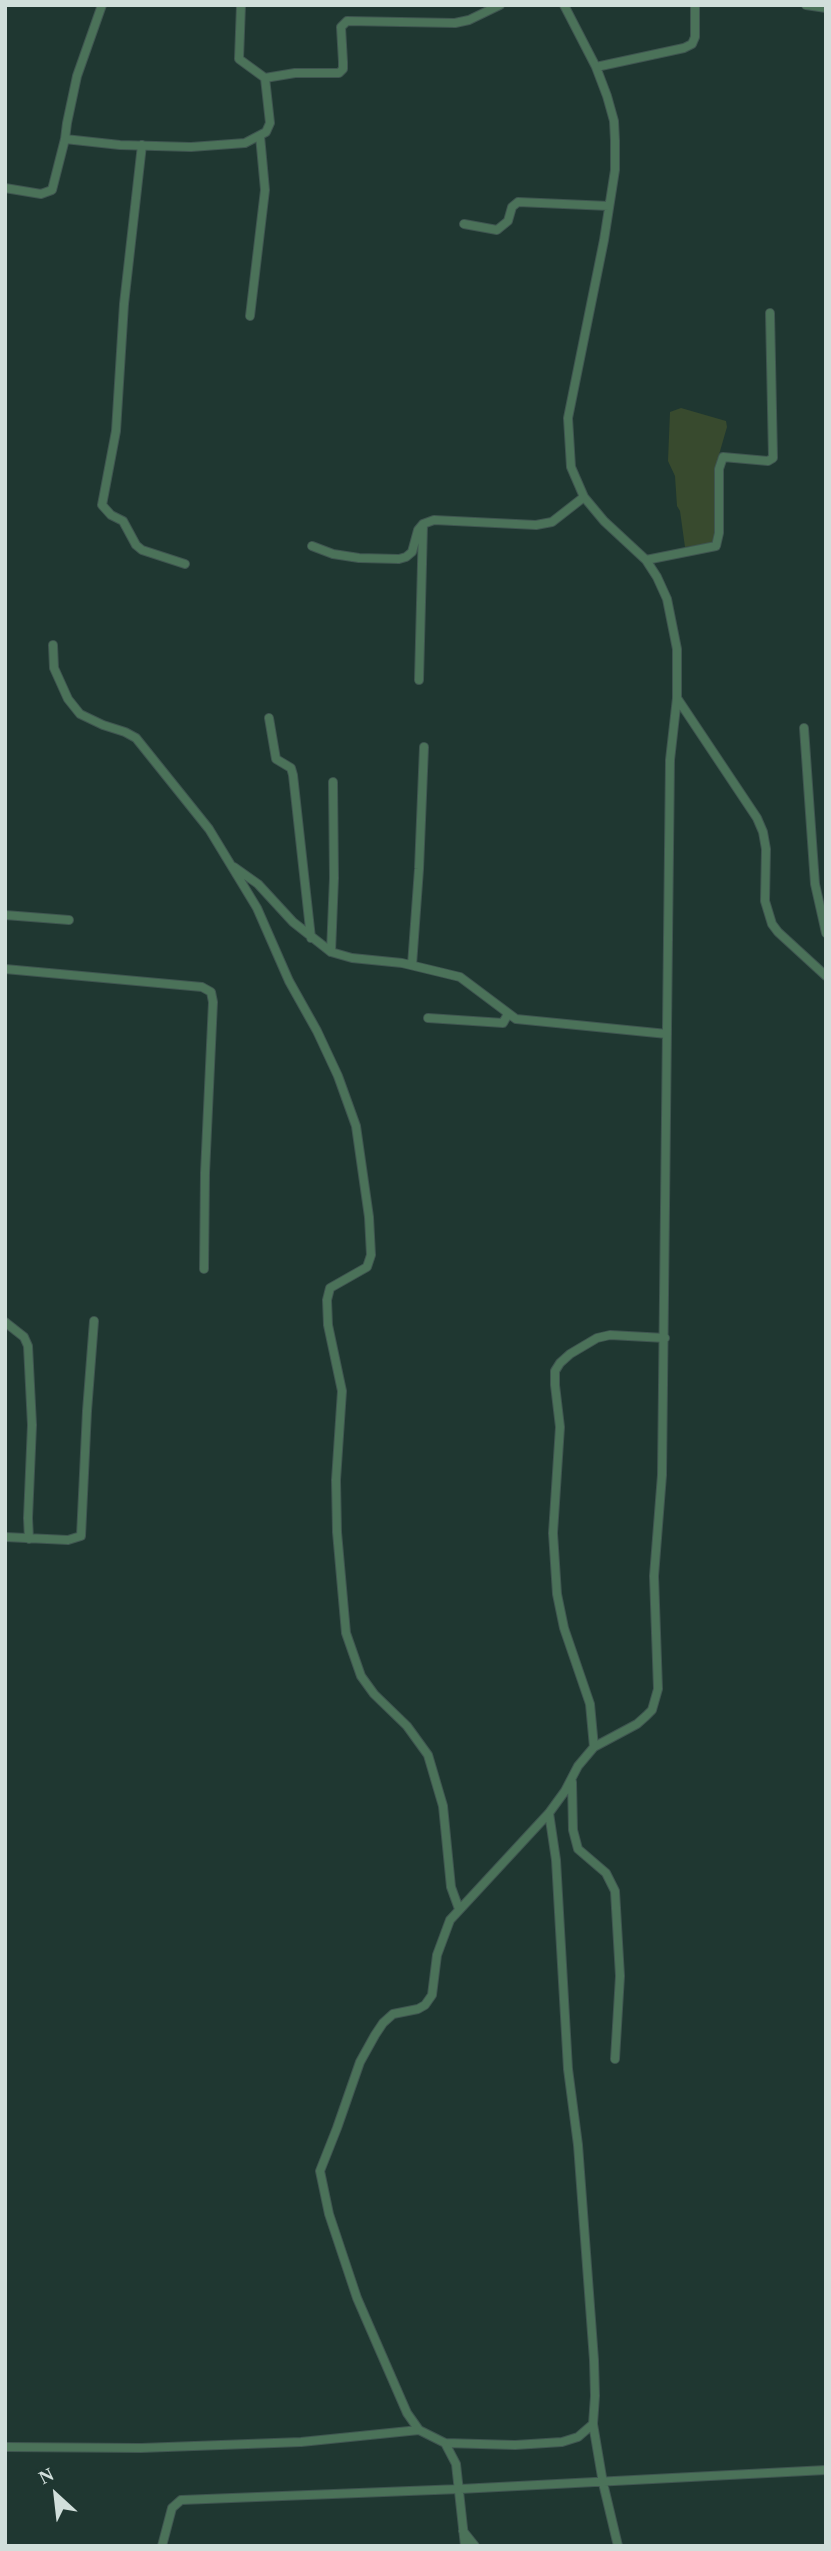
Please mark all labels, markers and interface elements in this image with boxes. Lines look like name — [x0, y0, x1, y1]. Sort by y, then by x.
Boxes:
north arrow — [21, 2460, 91, 2530]
text: N — [35, 2463, 57, 2488]

